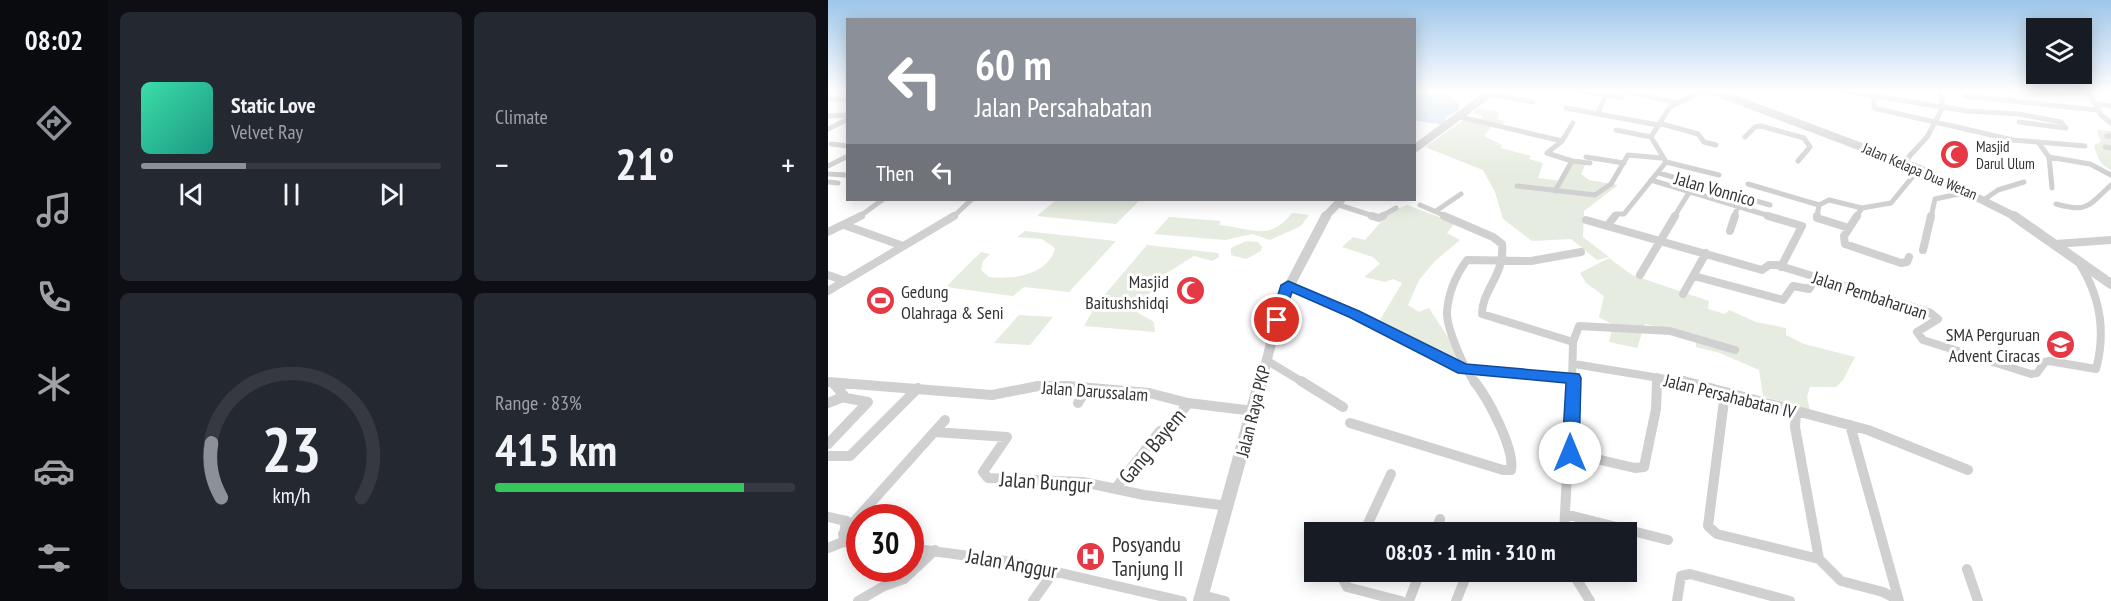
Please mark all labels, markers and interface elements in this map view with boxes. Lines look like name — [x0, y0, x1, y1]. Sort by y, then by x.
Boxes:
map controls — [2026, 18, 2092, 84]
button: layers — [2026, 18, 2092, 84]
text: 08:02 — [25, 23, 83, 57]
text: 60 m — [975, 37, 1052, 92]
icon: left — [876, 42, 954, 120]
text: Jalan Persahabatan — [975, 90, 1152, 124]
text: Static Love — [231, 91, 316, 119]
icon: directions — [33, 102, 75, 144]
text: Climate — [495, 104, 548, 130]
text: Velvet Ray — [231, 119, 303, 145]
text: 21° — [615, 134, 675, 192]
place label: Masjid Darul Ulum — [1976, 137, 2035, 173]
street label: Jalan Kelapa Dua Wetan — [1859, 138, 1980, 204]
mosque icon: Masjid Darul Ulum — [1939, 139, 1971, 171]
text: − — [495, 143, 509, 186]
text: + — [781, 143, 795, 186]
icon: left — [926, 156, 959, 189]
text: Then — [876, 159, 914, 187]
street label: Jalan Vonnico — [1671, 166, 1758, 212]
icon: previous — [175, 178, 208, 211]
icon: pause — [275, 178, 308, 211]
icon: next — [375, 178, 408, 211]
icon: music — [33, 189, 75, 231]
street label: Jalan Pembaharuan — [1809, 265, 1930, 324]
place label: Masjid Baitushshidqi — [1085, 270, 1169, 314]
mosque icon: Masjid Baitushshidqi — [1174, 275, 1206, 307]
icon: phone — [33, 276, 75, 318]
place label: Gedung Olahraga & Seni — [901, 280, 1004, 324]
sports icon: Gedung Olahraga & Seni — [864, 285, 896, 317]
pin — [1251, 294, 1302, 345]
icon: arrive — [1260, 303, 1293, 336]
place label: SMA Perguruan Advent Ciracas — [1946, 323, 2040, 367]
school or university icon: SMA Perguruan Advent Ciracas — [2045, 328, 2077, 360]
icon: climate — [33, 363, 75, 405]
street label: Jalan Raya PKP — [1230, 363, 1275, 460]
street label: Jalan Persahabatan IV — [1661, 368, 1799, 424]
street label: Jalan Darussalam — [1040, 376, 1149, 406]
text: Range · 83% — [495, 390, 582, 416]
street label: Gang Bayem — [1113, 403, 1191, 489]
text: 23 — [261, 408, 321, 489]
text: 415 km — [495, 420, 617, 478]
position arrow — [1538, 421, 1602, 485]
icon: car — [33, 450, 75, 492]
street label: Jalan Bungur — [998, 465, 1093, 499]
text: km/h — [272, 481, 310, 509]
speed limit sign: 30 — [846, 504, 924, 582]
place label: Posyandu Tanjung II — [1112, 531, 1183, 582]
icon: filters — [33, 537, 75, 579]
text: 08:03 · 1 min · 310 m — [1385, 538, 1556, 566]
hospital icon: Posyandu Tanjung II — [1075, 540, 1107, 572]
street label: Jalan Anggur — [963, 542, 1060, 584]

